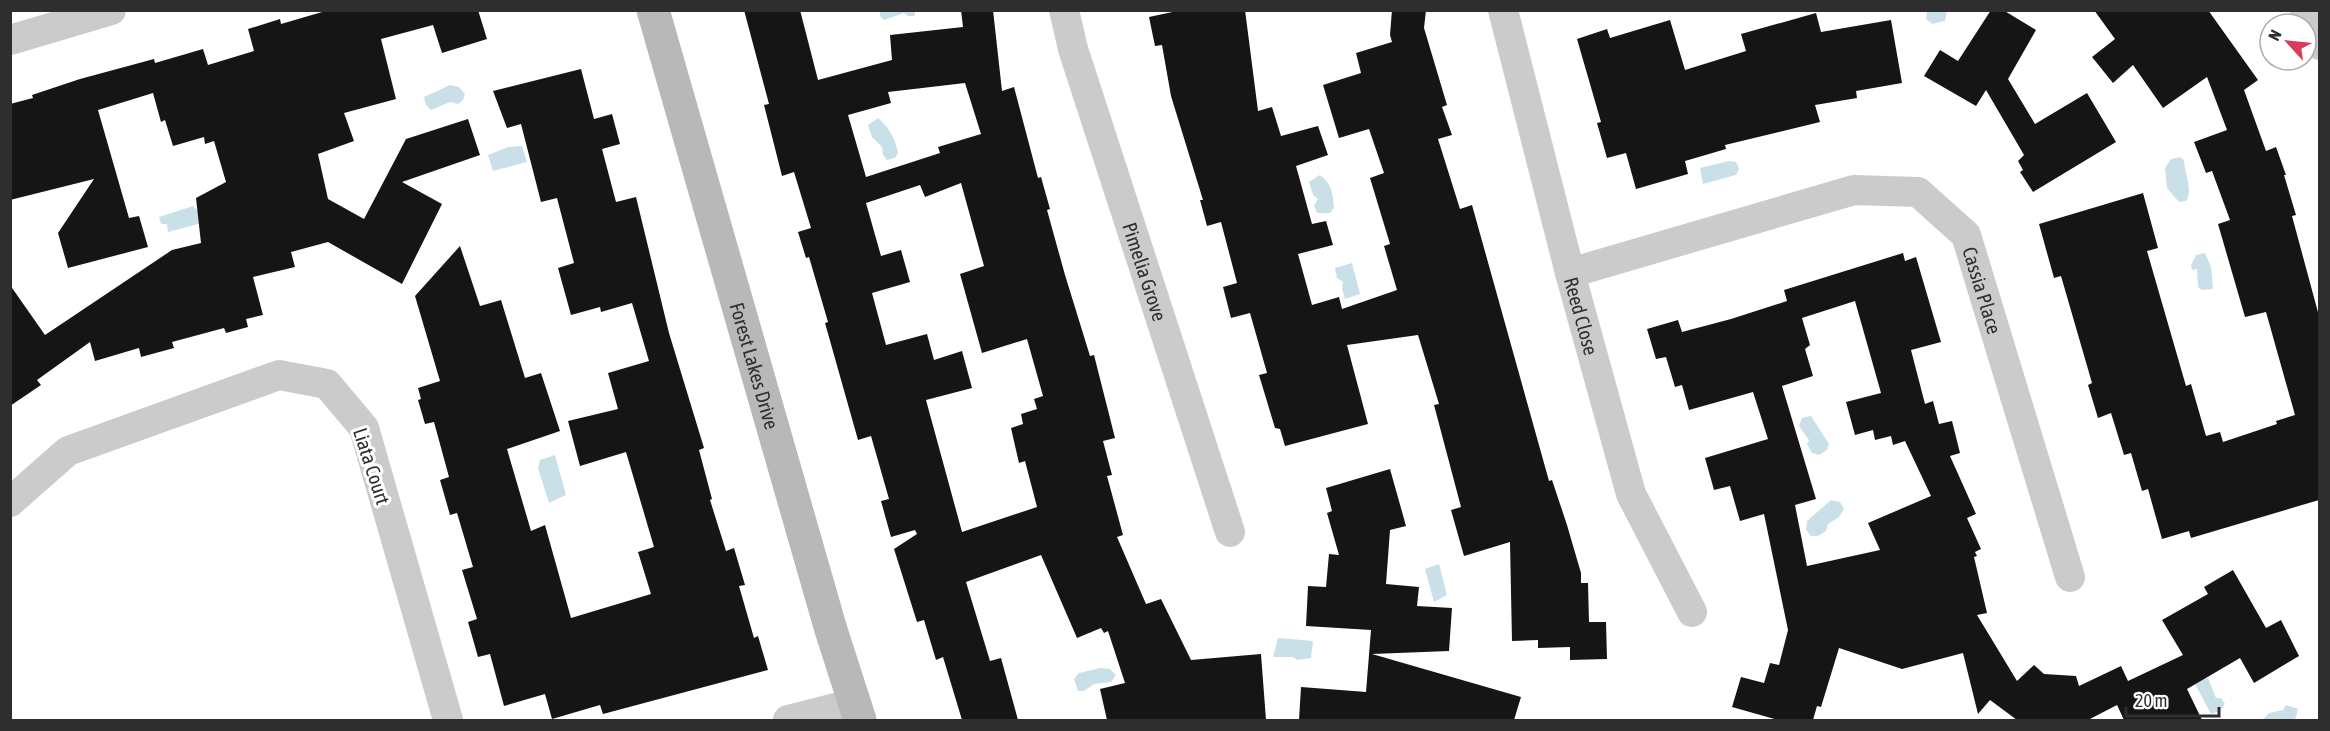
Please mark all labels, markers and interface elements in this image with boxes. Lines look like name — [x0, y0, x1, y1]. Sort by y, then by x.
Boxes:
north arrow — [2258, 12, 2318, 72]
text: N — [2264, 27, 2285, 43]
street label: Pimelia Grove — [1119, 219, 1172, 324]
street label: Cassia Place — [1959, 244, 2007, 337]
street label: Reed Close — [1560, 274, 1604, 358]
street label: Forest Lakes Drive — [726, 300, 784, 432]
street label: Liata Court — [349, 425, 395, 507]
scale bar — [2126, 680, 2219, 718]
text: 20 m — [2135, 690, 2167, 711]

